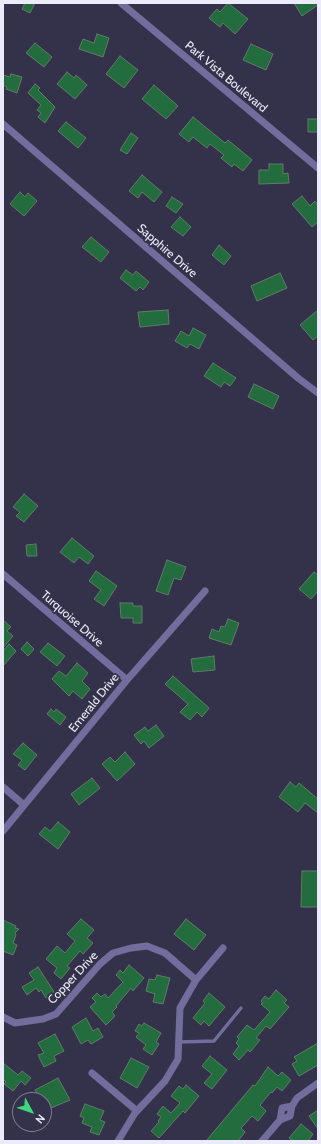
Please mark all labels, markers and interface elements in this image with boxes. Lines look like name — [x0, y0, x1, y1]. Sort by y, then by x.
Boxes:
street label: Park Vista Boulevard — [182, 38, 270, 116]
street label: Sapphire Drive — [134, 221, 200, 281]
street label: Turquoise Drive — [38, 588, 106, 650]
street label: Emerald Drive — [66, 671, 122, 735]
street label: Copper Drive — [45, 949, 101, 1007]
north arrow — [12, 1092, 52, 1132]
text: N — [33, 1112, 48, 1127]

